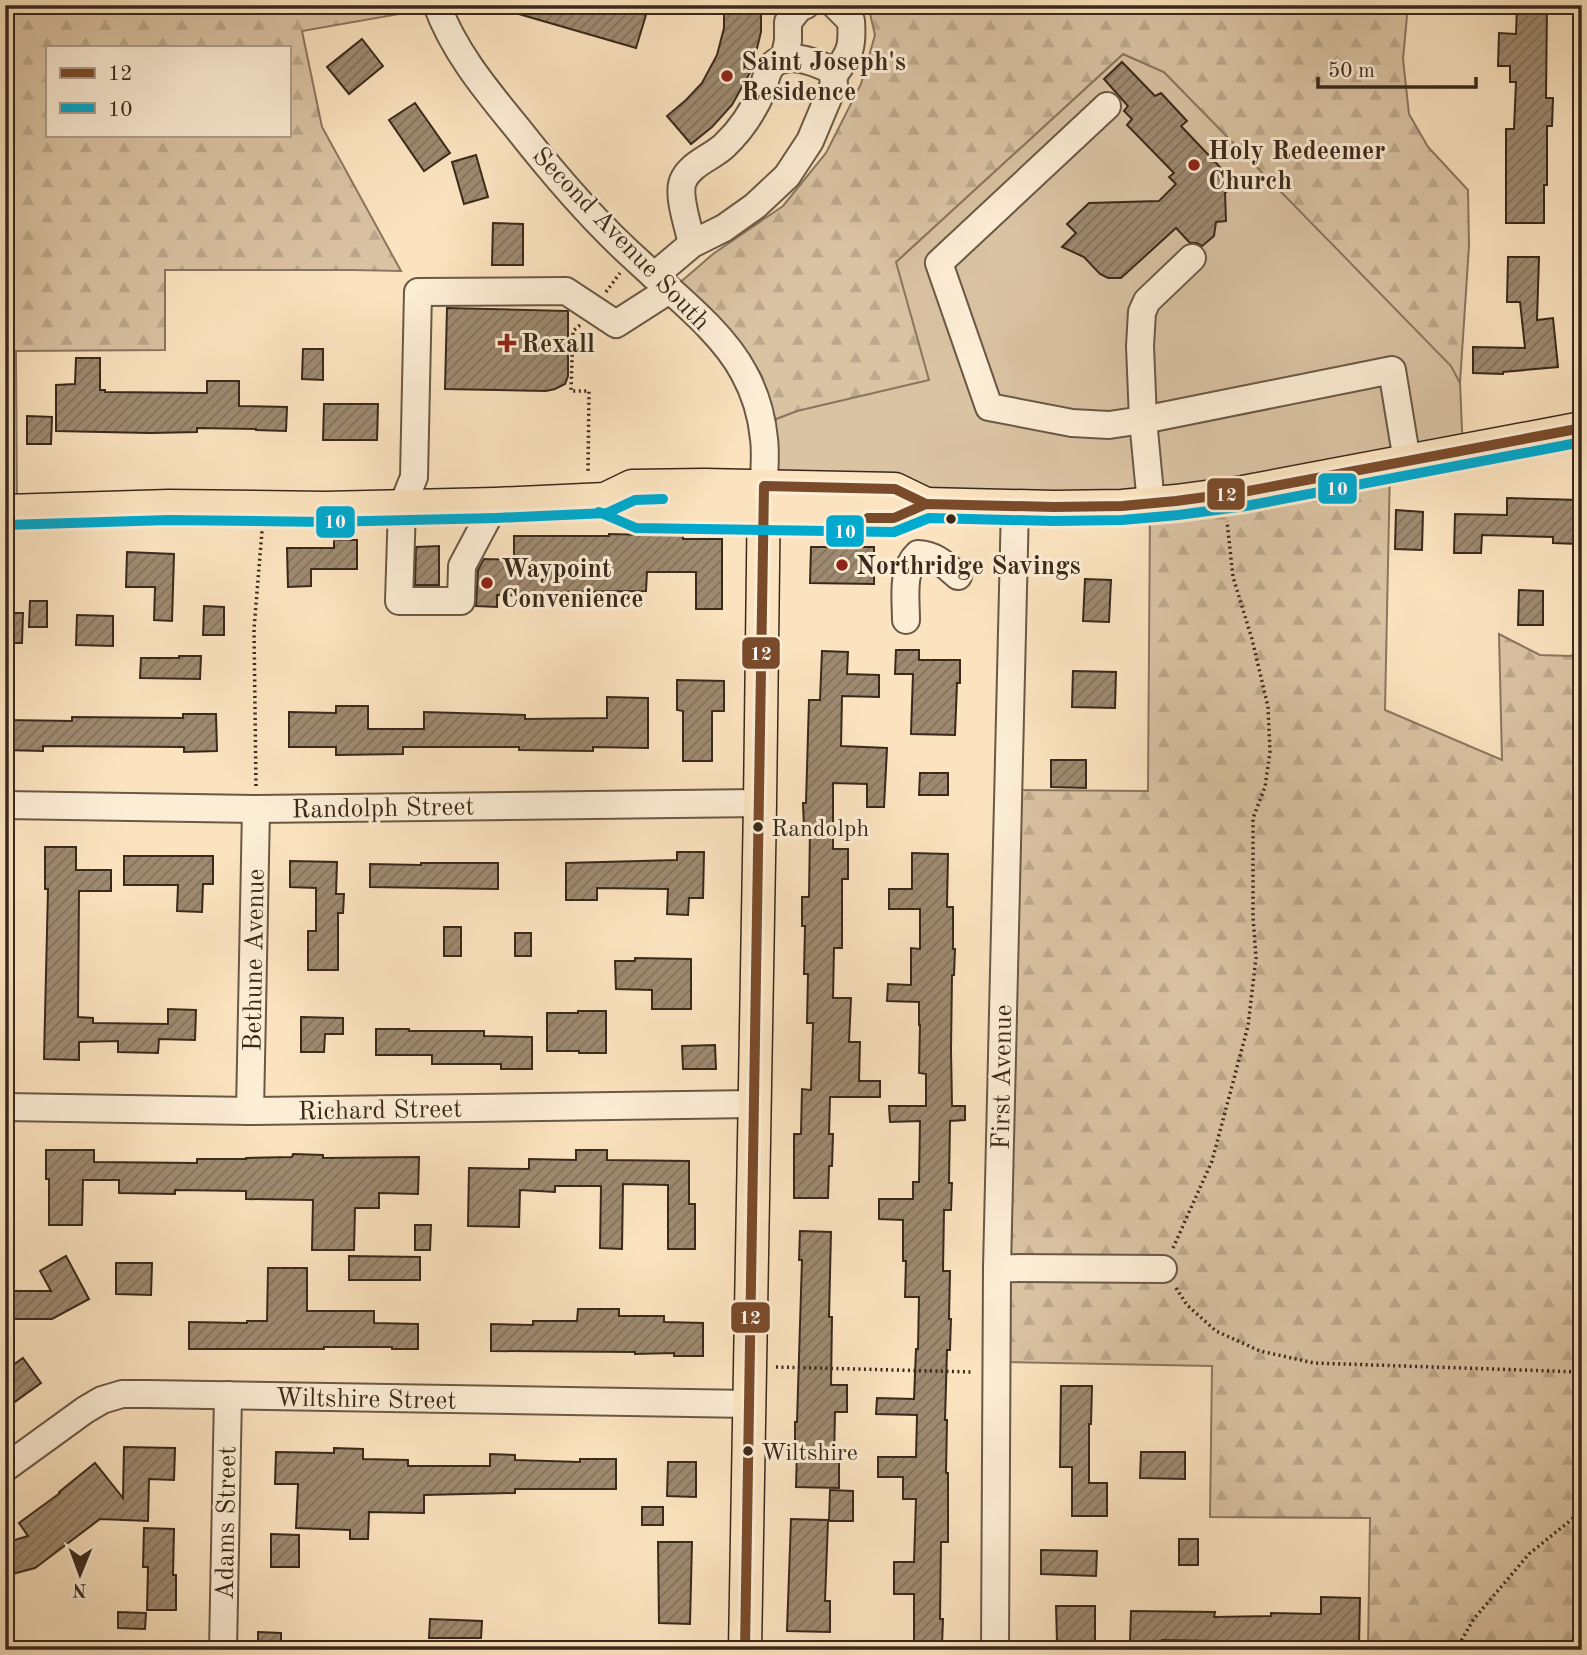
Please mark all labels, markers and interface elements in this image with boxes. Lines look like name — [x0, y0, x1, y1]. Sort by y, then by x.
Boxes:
legend — [46, 46, 290, 136]
scale bar — [1318, 46, 1475, 90]
place label: Saint Joseph's Residence — [741, 50, 906, 106]
text: 50 m — [1328, 61, 1375, 82]
text: 12 — [108, 64, 132, 85]
marker: Saint Joseph's Residence — [719, 68, 735, 84]
text: 10 — [108, 100, 132, 121]
place label: Holy Redeemer Church — [1208, 139, 1386, 195]
street label: Second Avenue South — [527, 143, 714, 336]
marker: Holy Redeemer Church — [1186, 157, 1202, 173]
place label: Rexall — [521, 332, 595, 358]
marker: Rexall — [499, 335, 515, 351]
line badge: 10 — [1317, 472, 1358, 505]
line badge: 12 — [1206, 477, 1246, 511]
text: 10 — [1326, 481, 1348, 500]
text: 12 — [1215, 487, 1237, 506]
line badge: 10 — [315, 505, 356, 539]
unlabelled marker — [944, 512, 958, 526]
text: 10 — [324, 514, 346, 533]
line badge: 10 — [825, 514, 865, 548]
text: 10 — [834, 524, 856, 543]
place label: Northridge Savings — [856, 554, 1081, 580]
place label: Waypoint Convenience — [501, 557, 644, 613]
marker: Northridge Savings — [834, 557, 850, 573]
marker: Waypoint Convenience — [479, 575, 495, 591]
line badge: 12 — [741, 636, 781, 670]
text: 12 — [750, 646, 772, 665]
street label: Randolph Street — [291, 794, 475, 824]
place label: Randolph — [771, 818, 869, 842]
marker: Randolph — [751, 820, 765, 834]
street label: Bethune Avenue — [240, 868, 270, 1052]
street label: First Avenue — [989, 1004, 1017, 1150]
street label: Richard Street — [298, 1097, 462, 1125]
line badge: 12 — [730, 1301, 771, 1334]
text: 12 — [739, 1310, 761, 1329]
street label: Wiltshire Street — [275, 1385, 457, 1415]
place label: Wiltshire — [761, 1442, 858, 1466]
marker: Wiltshire — [741, 1444, 755, 1458]
street label: Adams Street — [213, 1446, 241, 1600]
north arrow — [46, 1540, 116, 1610]
text: N — [72, 1579, 87, 1598]

